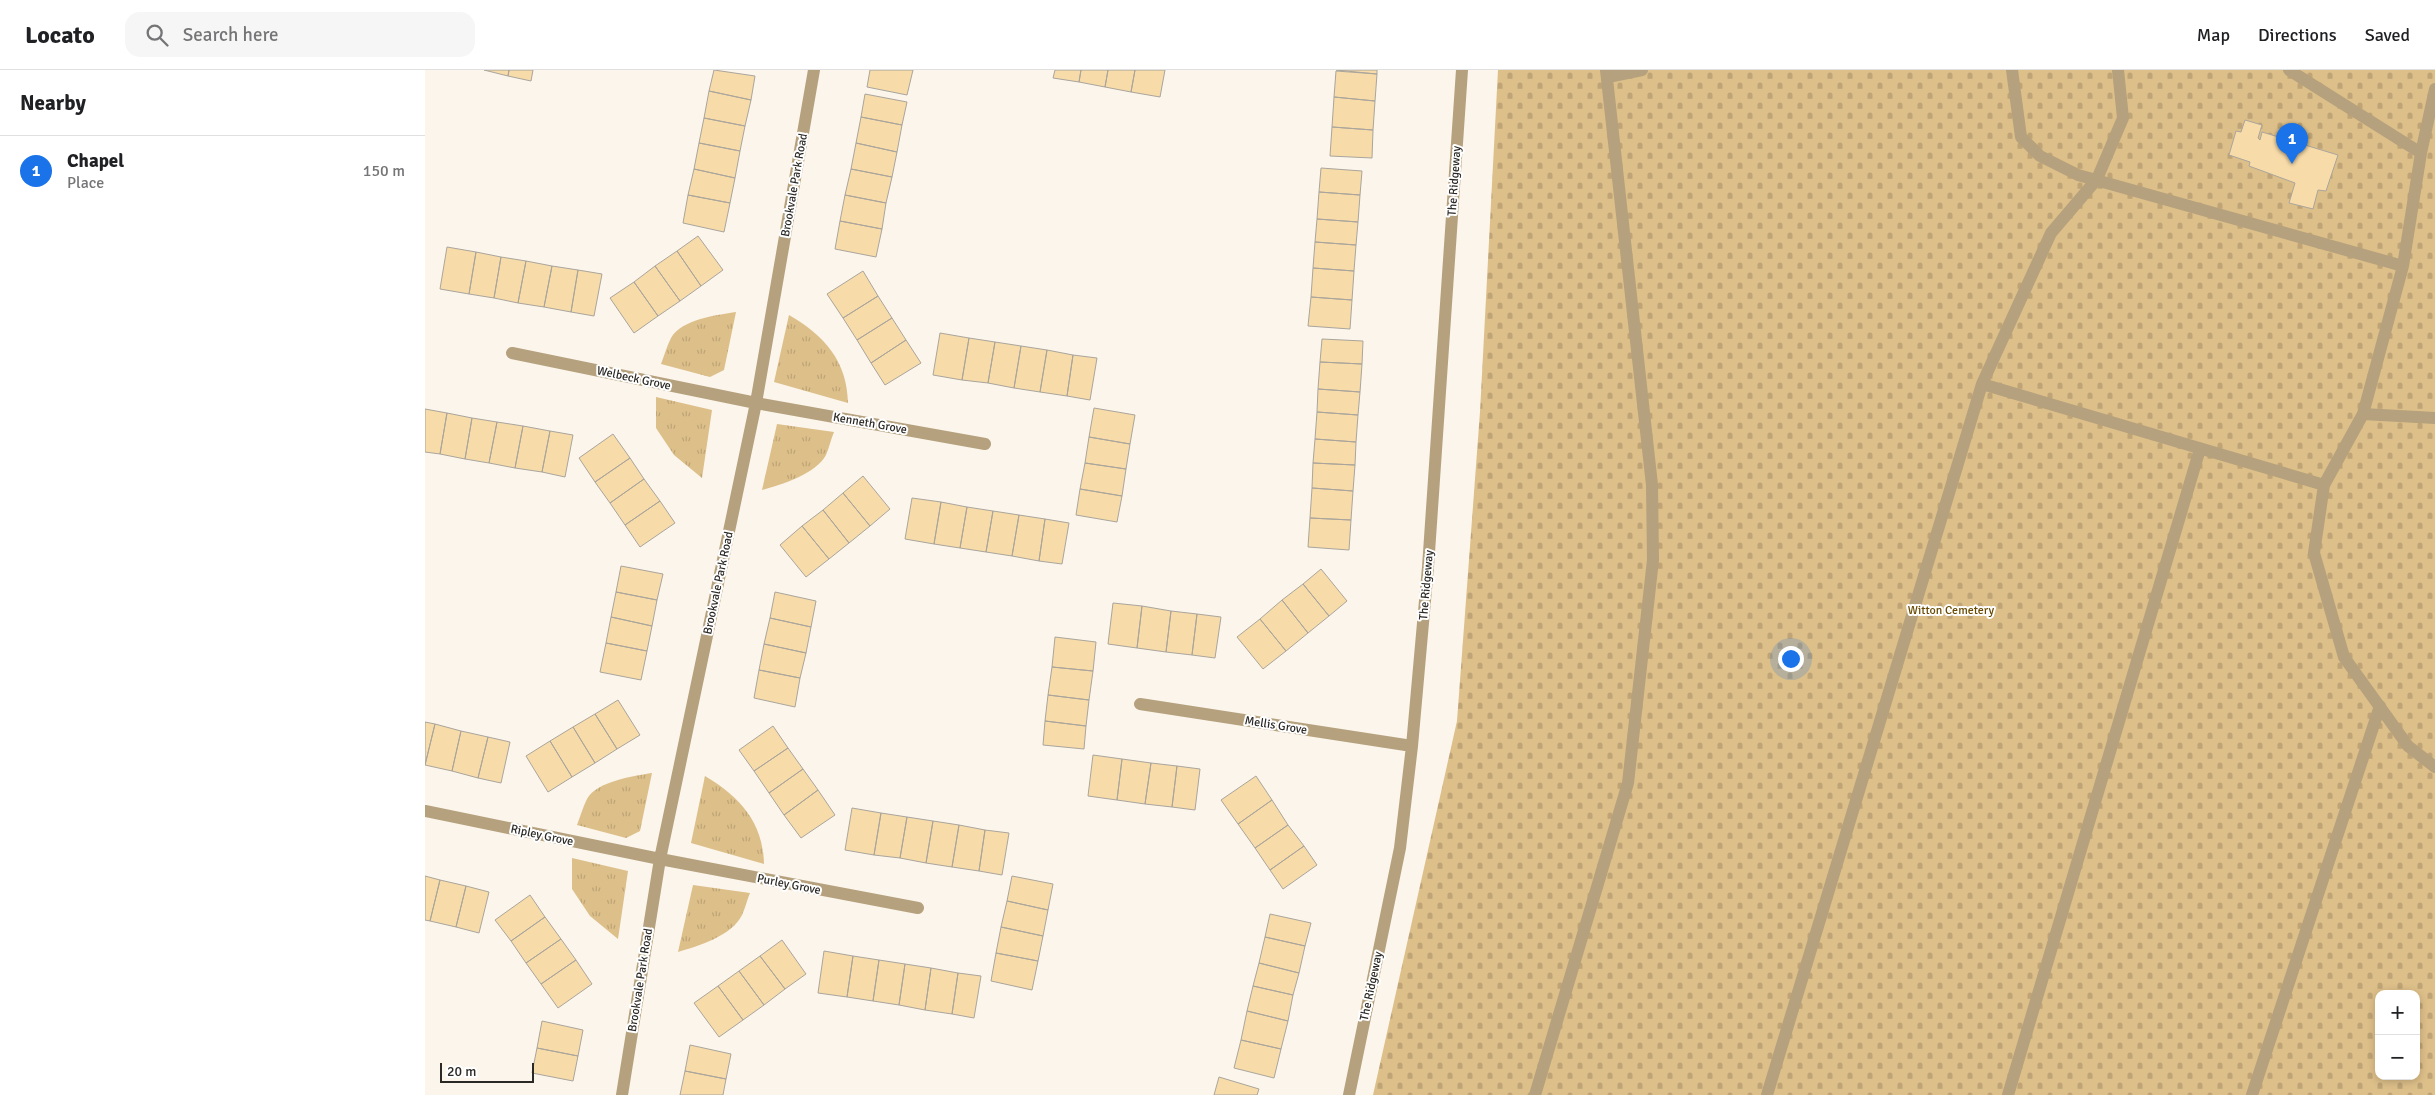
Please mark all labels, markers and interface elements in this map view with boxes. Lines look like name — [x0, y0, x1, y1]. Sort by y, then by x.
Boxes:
search box — [125, 12, 475, 57]
text: Locato — [25, 20, 95, 50]
icon: search — [143, 21, 171, 49]
text: Search here — [183, 23, 279, 47]
text: Map — [2197, 24, 2230, 46]
text: Directions — [2258, 24, 2337, 46]
text: Saved — [2365, 24, 2410, 46]
text: Nearby — [20, 90, 86, 116]
pin: 1 — [2276, 123, 2308, 164]
street label: Brookvale Park Road — [778, 132, 811, 238]
street label: The Ridgeway — [1445, 145, 1464, 217]
text: Chapel — [67, 149, 124, 173]
text: 1 — [32, 161, 40, 181]
text: 150 m — [363, 161, 405, 181]
text: Place — [67, 173, 104, 193]
street label: Welbeck Grove — [596, 363, 672, 394]
street label: Kenneth Grove — [832, 410, 908, 437]
street label: Brookvale Park Road — [700, 530, 737, 636]
street label: The Ridgeway — [1416, 549, 1437, 621]
park label: Witton Cemetery — [1908, 603, 1995, 618]
your location — [1778, 646, 1804, 672]
street label: Mellis Grove — [1244, 713, 1308, 738]
street label: Ripley Grove — [509, 822, 575, 849]
street label: Purley Grove — [756, 871, 822, 898]
street label: Brookvale Park Road — [625, 927, 656, 1033]
street label: The Ridgeway — [1357, 950, 1386, 1022]
map controls — [2375, 990, 2420, 1080]
button: + — [2375, 990, 2420, 1035]
button: − — [2375, 1035, 2420, 1080]
scale bar — [440, 1060, 534, 1083]
text: 20 m — [447, 1063, 476, 1080]

